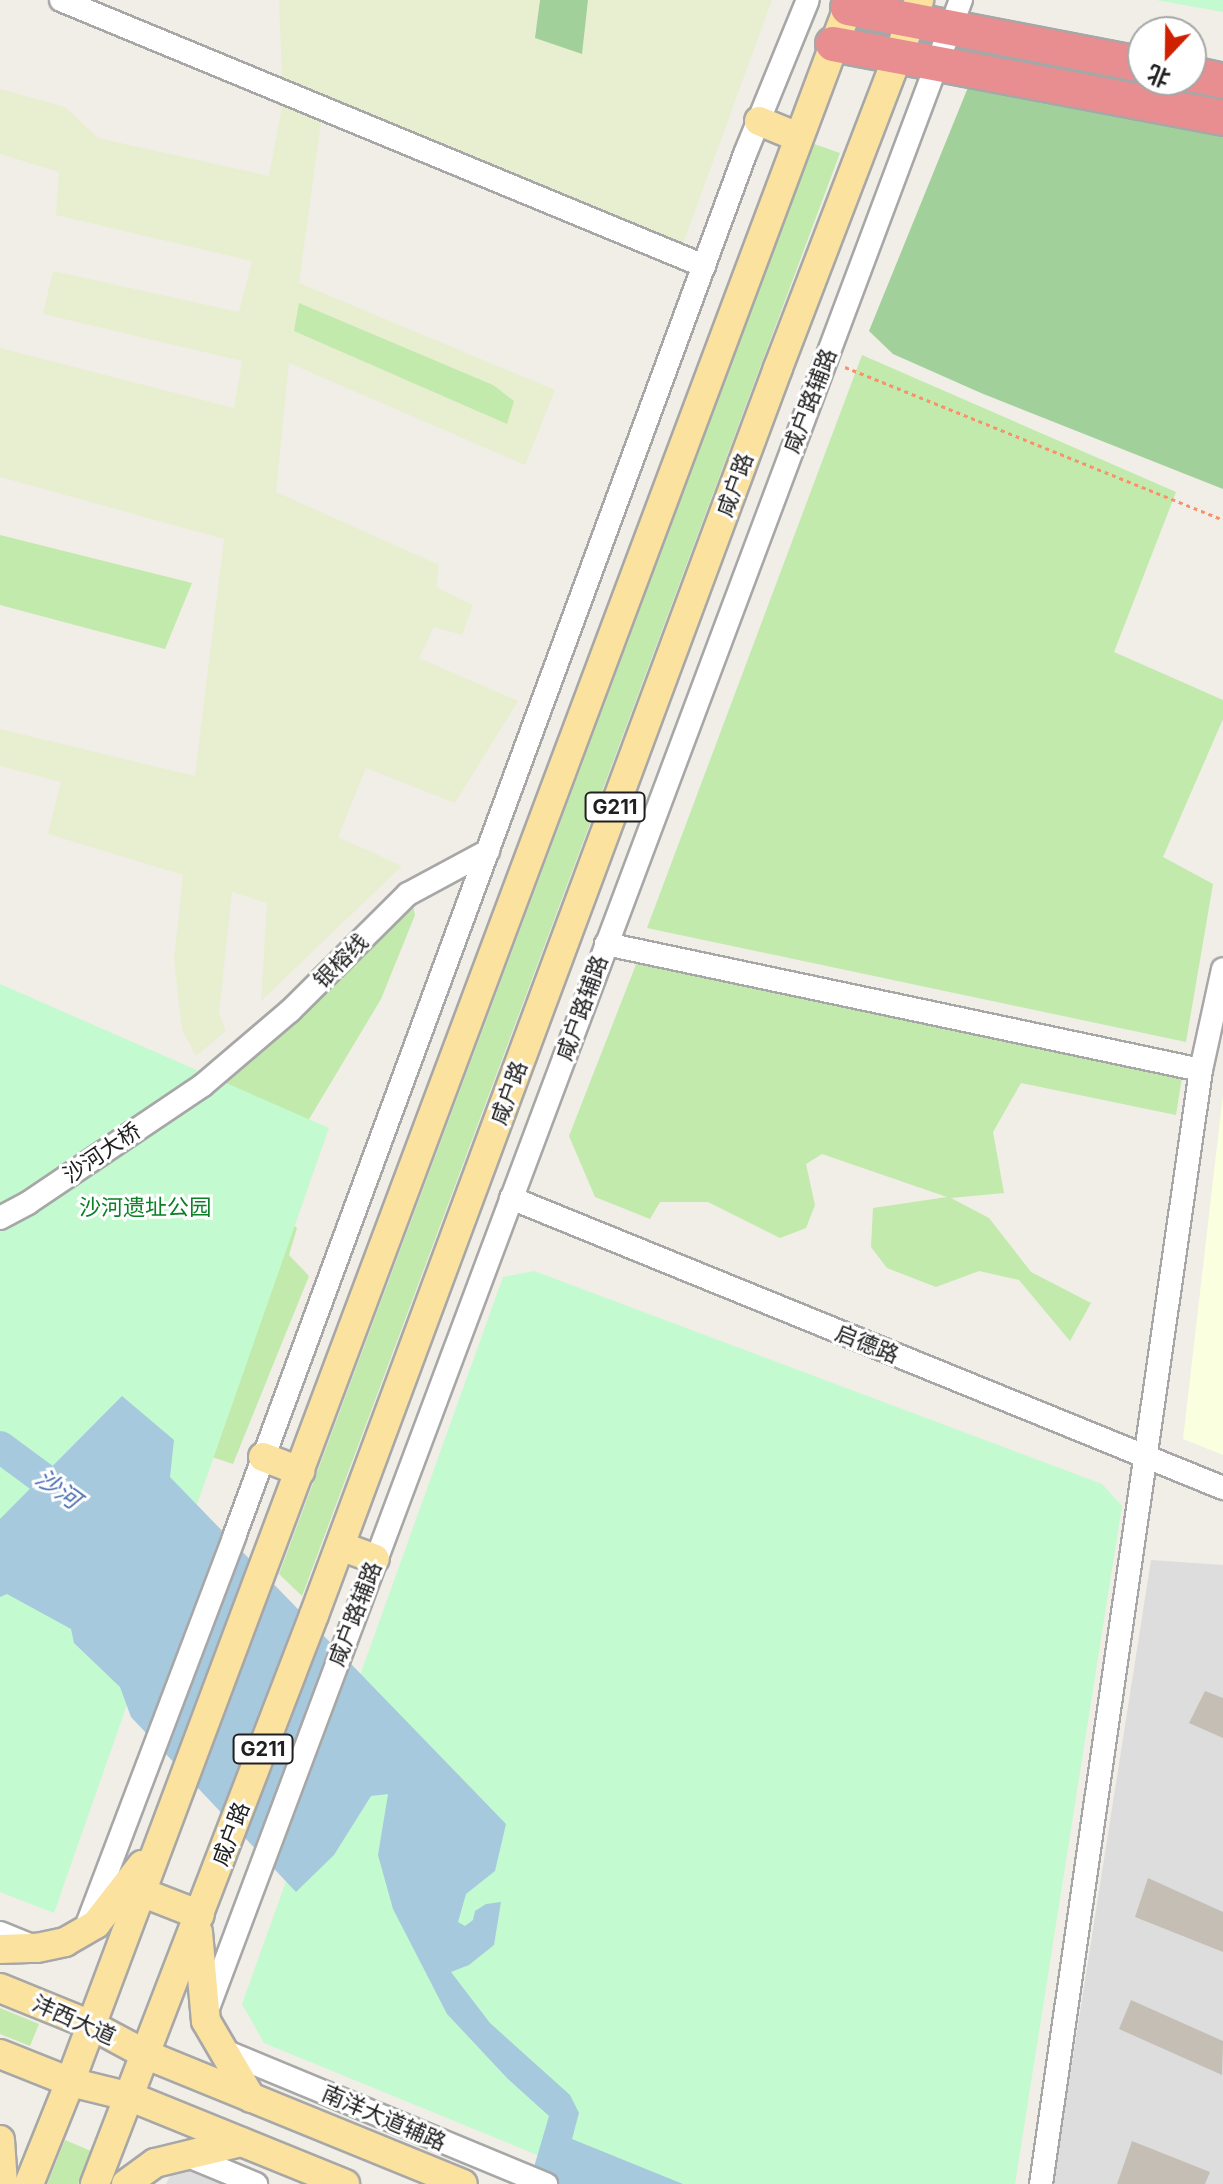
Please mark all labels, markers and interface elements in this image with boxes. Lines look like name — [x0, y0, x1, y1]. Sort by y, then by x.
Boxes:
north arrow — [1127, 16, 1207, 96]
text: 北 — [1144, 60, 1174, 93]
street label: 咸户路辅路 — [778, 345, 842, 457]
street label: 咸户路 — [711, 449, 759, 521]
road number: G211 — [583, 791, 647, 823]
street label: 银榕线 — [308, 928, 374, 994]
street label: 咸户路辅路 — [551, 952, 613, 1064]
street label: 咸户路 — [485, 1057, 533, 1129]
street label: 沙河大桥 — [58, 1117, 146, 1189]
park label: 沙河遗址公园 — [79, 1195, 211, 1221]
street label: 启德路 — [831, 1319, 903, 1369]
water label: 沙河 — [30, 1463, 86, 1515]
street label: 咸户路辅路 — [323, 1558, 387, 1670]
road number: G211 — [231, 1733, 295, 1765]
street label: 咸户路 — [207, 1798, 255, 1870]
street label: 沣西大道 — [28, 1990, 120, 2050]
street label: 南洋大道辅路 — [318, 2080, 450, 2156]

